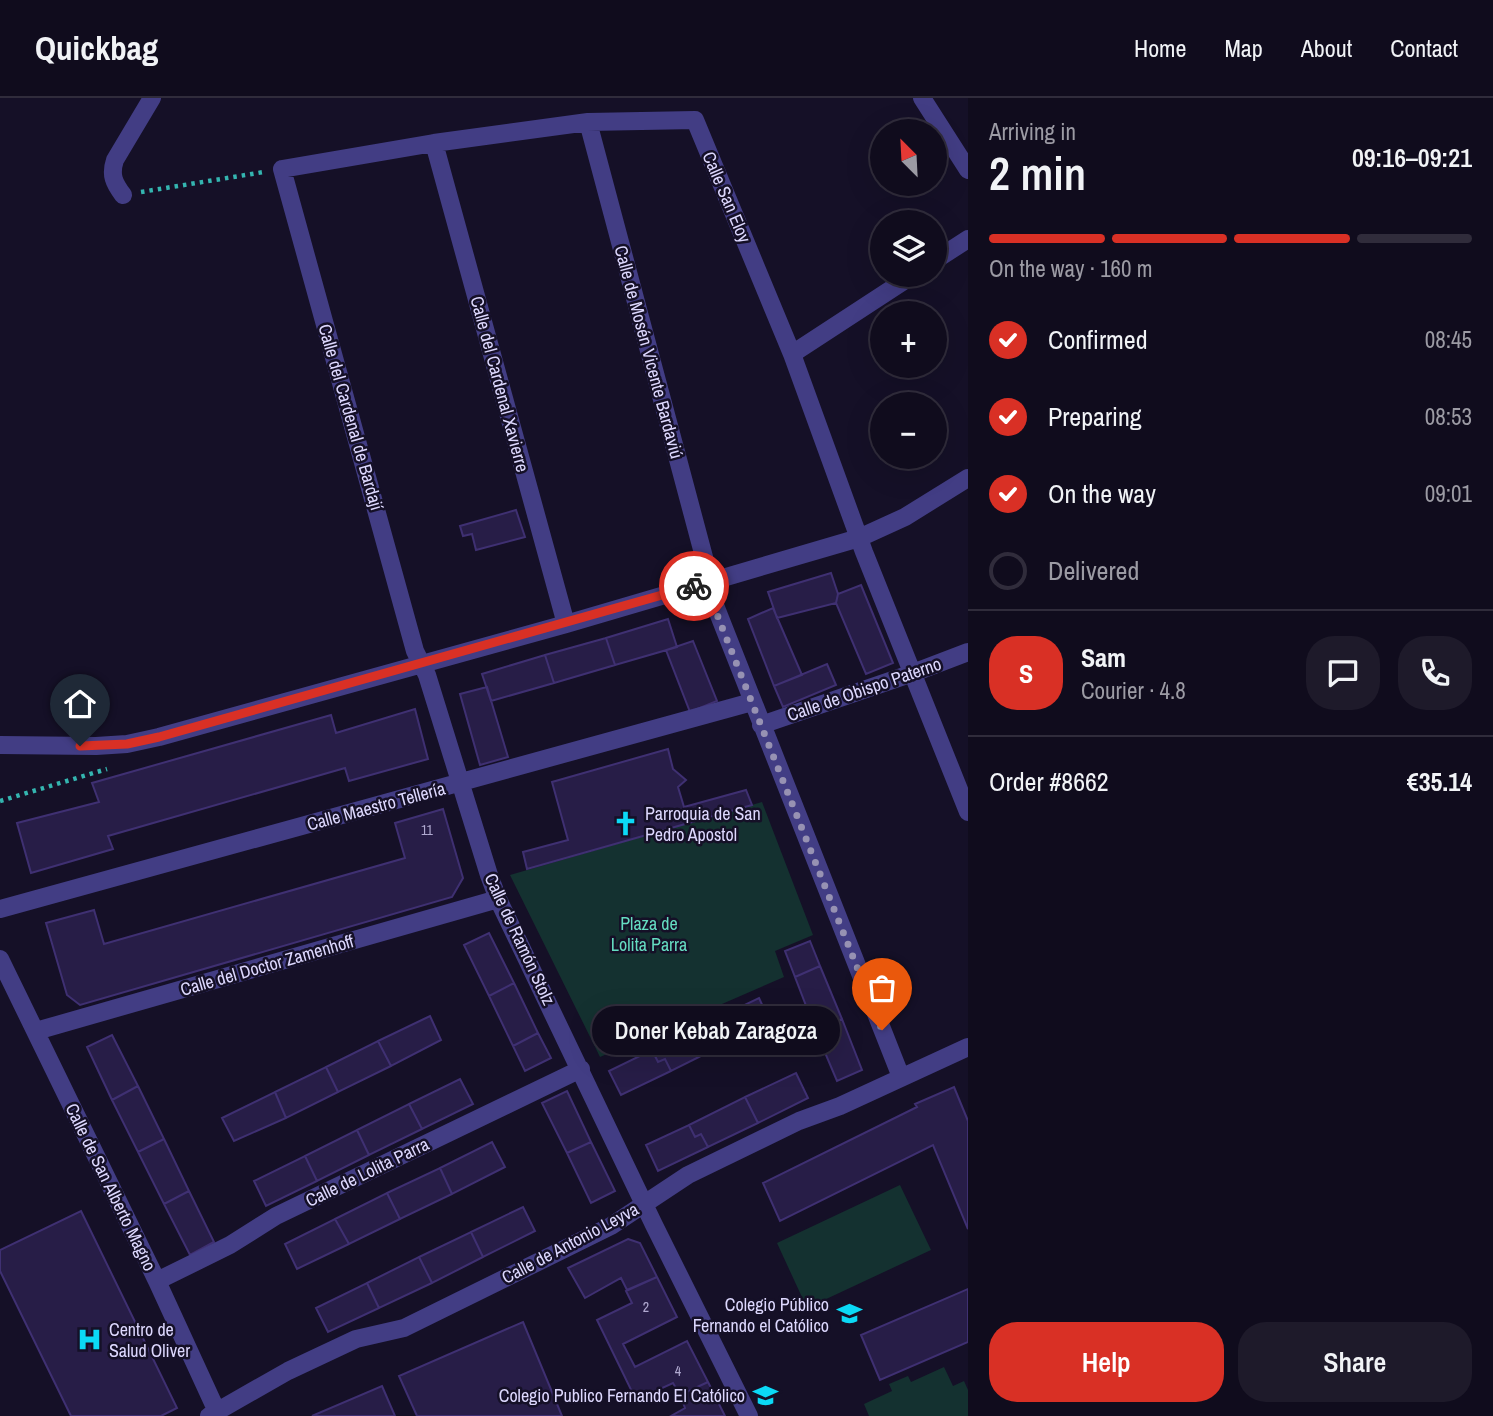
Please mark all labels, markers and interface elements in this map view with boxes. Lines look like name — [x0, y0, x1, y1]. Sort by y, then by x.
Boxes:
text: Quickbag — [35, 26, 158, 70]
text: Home — [1134, 32, 1186, 64]
text: Map — [1224, 32, 1263, 64]
text: About — [1301, 32, 1352, 64]
text: Contact — [1390, 32, 1458, 64]
text: Arriving in — [989, 116, 1076, 147]
north arrow — [870, 119, 947, 196]
map controls — [870, 119, 947, 469]
text: 09:16–09:21 — [1352, 140, 1472, 175]
text: 2 min — [989, 142, 1086, 204]
street label: Calle San Eloy — [697, 148, 758, 247]
button: layers — [870, 210, 947, 287]
street label: Calle de Mosén Vicente Bardaviú — [609, 243, 689, 461]
text: On the way · 160 m — [989, 253, 1153, 284]
street label: Calle del Cardenal Xavierre — [464, 293, 536, 475]
button: + — [870, 301, 947, 378]
street label: Calle del Cardenal de Bardají — [312, 321, 390, 514]
icon: check — [989, 321, 1027, 359]
text: Confirmed — [1048, 322, 1148, 357]
text: 08:45 — [1425, 324, 1472, 355]
button: − — [870, 392, 947, 469]
icon: check — [989, 398, 1027, 436]
text: Preparing — [1048, 399, 1142, 434]
text: 08:53 — [1425, 401, 1472, 432]
icon: check — [989, 475, 1027, 513]
text: On the way — [1048, 476, 1156, 511]
text: 09:01 — [1425, 478, 1472, 509]
courier — [659, 551, 729, 621]
text: Delivered — [1048, 553, 1139, 588]
icon: bike — [675, 567, 713, 605]
button: chat — [1306, 636, 1380, 710]
button: phone — [1398, 636, 1472, 710]
text: Sam — [1081, 640, 1126, 675]
street label: Calle de Obispo Paterno — [784, 651, 944, 727]
text: S — [1019, 656, 1033, 691]
pin — [50, 674, 110, 746]
text: Courier · 4.8 — [1081, 675, 1186, 706]
icon: home — [61, 685, 99, 723]
text: Order #8662 — [989, 764, 1109, 799]
text: €35.14 — [1407, 764, 1472, 799]
street label: Calle Maestro Tellería — [304, 775, 448, 837]
place label: Parroquia de San Pedro Apostol — [645, 801, 761, 847]
church icon: Parroquia de San Pedro Apostol — [611, 809, 639, 837]
house number: 11 — [421, 821, 434, 839]
street label: Calle de Ramón Stolz — [479, 869, 561, 1009]
park label: Plaza de Lolita Parra — [611, 911, 687, 957]
street label: Calle del Doctor Zamenhoff — [177, 928, 357, 1002]
pin — [852, 958, 912, 1030]
icon: bag — [863, 969, 901, 1007]
callout: Doner Kebab Zaragoza — [592, 1006, 840, 1054]
text: Doner Kebab Zaragoza — [615, 1015, 817, 1046]
street label: Calle de San Alberto Magno — [59, 1099, 163, 1275]
street label: Calle de Lolita Parra — [301, 1131, 433, 1213]
street label: Calle de Antonio Leyva — [497, 1196, 643, 1290]
place label: Colegio Público Fernando el Católico — [693, 1292, 829, 1338]
house number: 2 — [643, 1298, 649, 1316]
school or university icon: Colegio Público Fernando el Católico — [835, 1300, 863, 1328]
place label: Centro de Salud Oliver — [109, 1317, 190, 1363]
button: Help — [989, 1322, 1224, 1402]
button: Share — [1238, 1322, 1472, 1402]
hospital icon: Centro de Salud Oliver — [75, 1325, 103, 1353]
house number: 4 — [675, 1362, 682, 1380]
school or university icon: Colegio Publico Fernando El Católico — [751, 1381, 779, 1409]
place label: Colegio Publico Fernando El Católico — [499, 1383, 745, 1408]

